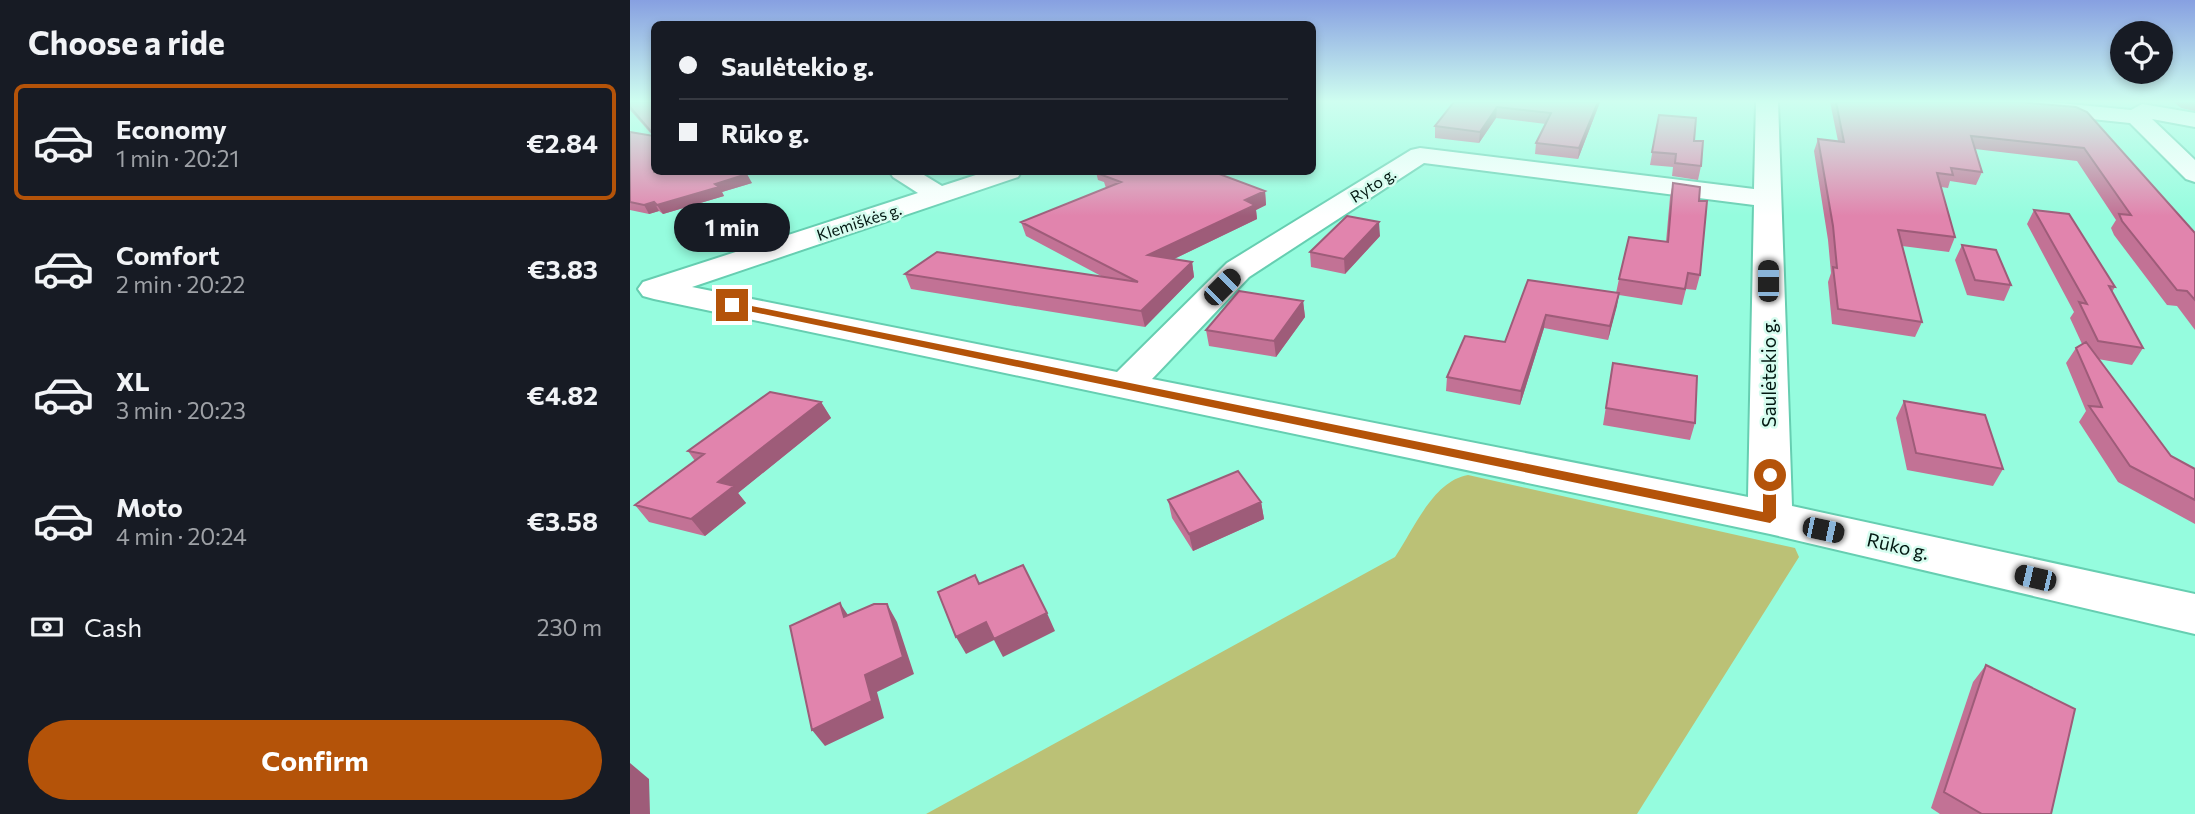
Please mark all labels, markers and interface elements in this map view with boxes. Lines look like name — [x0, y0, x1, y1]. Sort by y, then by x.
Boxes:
map controls — [2110, 21, 2173, 84]
button: locate — [2110, 21, 2173, 84]
text: Choose a ride — [28, 22, 225, 62]
text: Saulėtekio g. — [721, 50, 874, 81]
icon: car — [32, 111, 95, 174]
text: Economy — [116, 113, 227, 144]
text: Rūko g. — [721, 117, 809, 148]
text: €2.84 — [526, 127, 598, 158]
text: 1 min · 20:21 — [116, 144, 239, 172]
street label: Ryto g. — [1346, 163, 1399, 206]
street label: Klemiškės g. — [814, 199, 904, 244]
callout: 1 min — [674, 204, 790, 252]
text: 1 min — [705, 213, 759, 241]
icon: car — [32, 237, 95, 300]
text: Comfort — [116, 239, 219, 270]
text: €3.83 — [527, 253, 598, 284]
car — [1758, 260, 1779, 302]
car — [1200, 265, 1245, 309]
text: 2 min · 20:22 — [116, 270, 245, 298]
route end — [716, 289, 748, 321]
street label: Saulėtekio g. — [1757, 318, 1780, 428]
icon: car — [32, 363, 95, 426]
text: XL — [116, 365, 150, 396]
text: €4.82 — [527, 379, 598, 410]
text: 3 min · 20:23 — [116, 396, 246, 424]
route start — [1754, 459, 1786, 491]
icon: car — [32, 489, 95, 552]
text: Moto — [116, 491, 183, 522]
text: €3.58 — [527, 505, 598, 536]
car — [1801, 515, 1846, 545]
text: 4 min · 20:24 — [116, 522, 247, 550]
street label: Rūko g. — [1865, 527, 1931, 564]
car — [2013, 563, 2058, 593]
icon: cash — [28, 608, 66, 646]
text: Cash — [84, 611, 142, 642]
text: 230 m — [537, 613, 602, 641]
button: Confirm — [28, 720, 602, 800]

